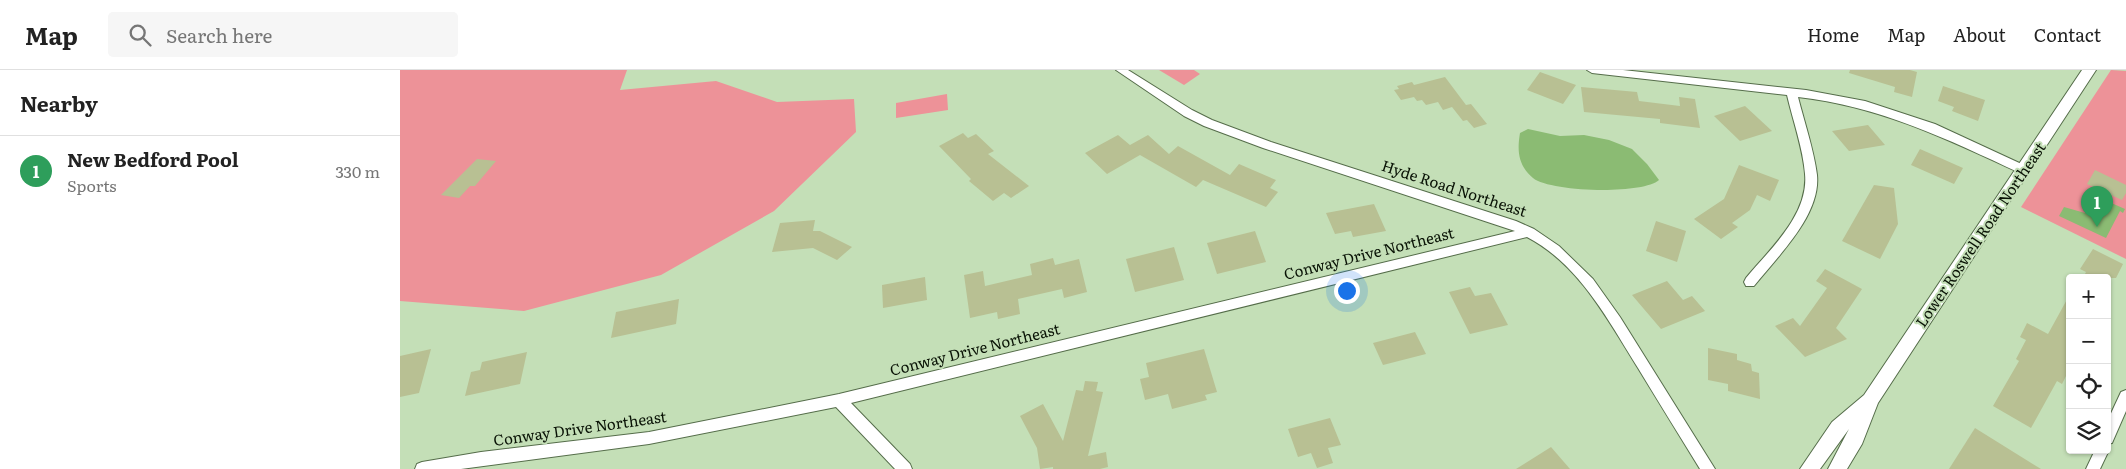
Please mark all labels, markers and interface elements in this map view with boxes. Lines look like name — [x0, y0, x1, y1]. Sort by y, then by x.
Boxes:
search box — [108, 12, 458, 57]
text: Map — [25, 17, 78, 52]
icon: search — [126, 21, 154, 49]
text: Search here — [166, 21, 272, 49]
text: Home — [1807, 21, 1859, 48]
text: Map — [1887, 21, 1925, 48]
text: About — [1953, 21, 2006, 48]
text: Contact — [2034, 21, 2101, 48]
text: Nearby — [20, 87, 98, 118]
street label: Lower Roswell Road Northeast — [1909, 137, 2050, 331]
text: New Bedford Pool — [67, 145, 239, 173]
street label: Hyde Road Northeast — [1379, 153, 1530, 222]
text: 1 — [33, 159, 39, 183]
text: 330 m — [335, 159, 380, 183]
text: Sports — [67, 173, 117, 197]
pin: 1 — [2081, 186, 2113, 227]
street label: Conway Drive Northeast — [1281, 220, 1456, 285]
map controls — [2066, 274, 2111, 454]
button: + — [2066, 274, 2111, 319]
your location — [1334, 278, 1360, 304]
street label: Conway Drive Northeast — [887, 316, 1062, 381]
button: − — [2066, 319, 2111, 364]
button: locate — [2066, 364, 2111, 409]
street label: Conway Drive Northeast — [492, 404, 668, 451]
button: layers — [2066, 409, 2111, 454]

